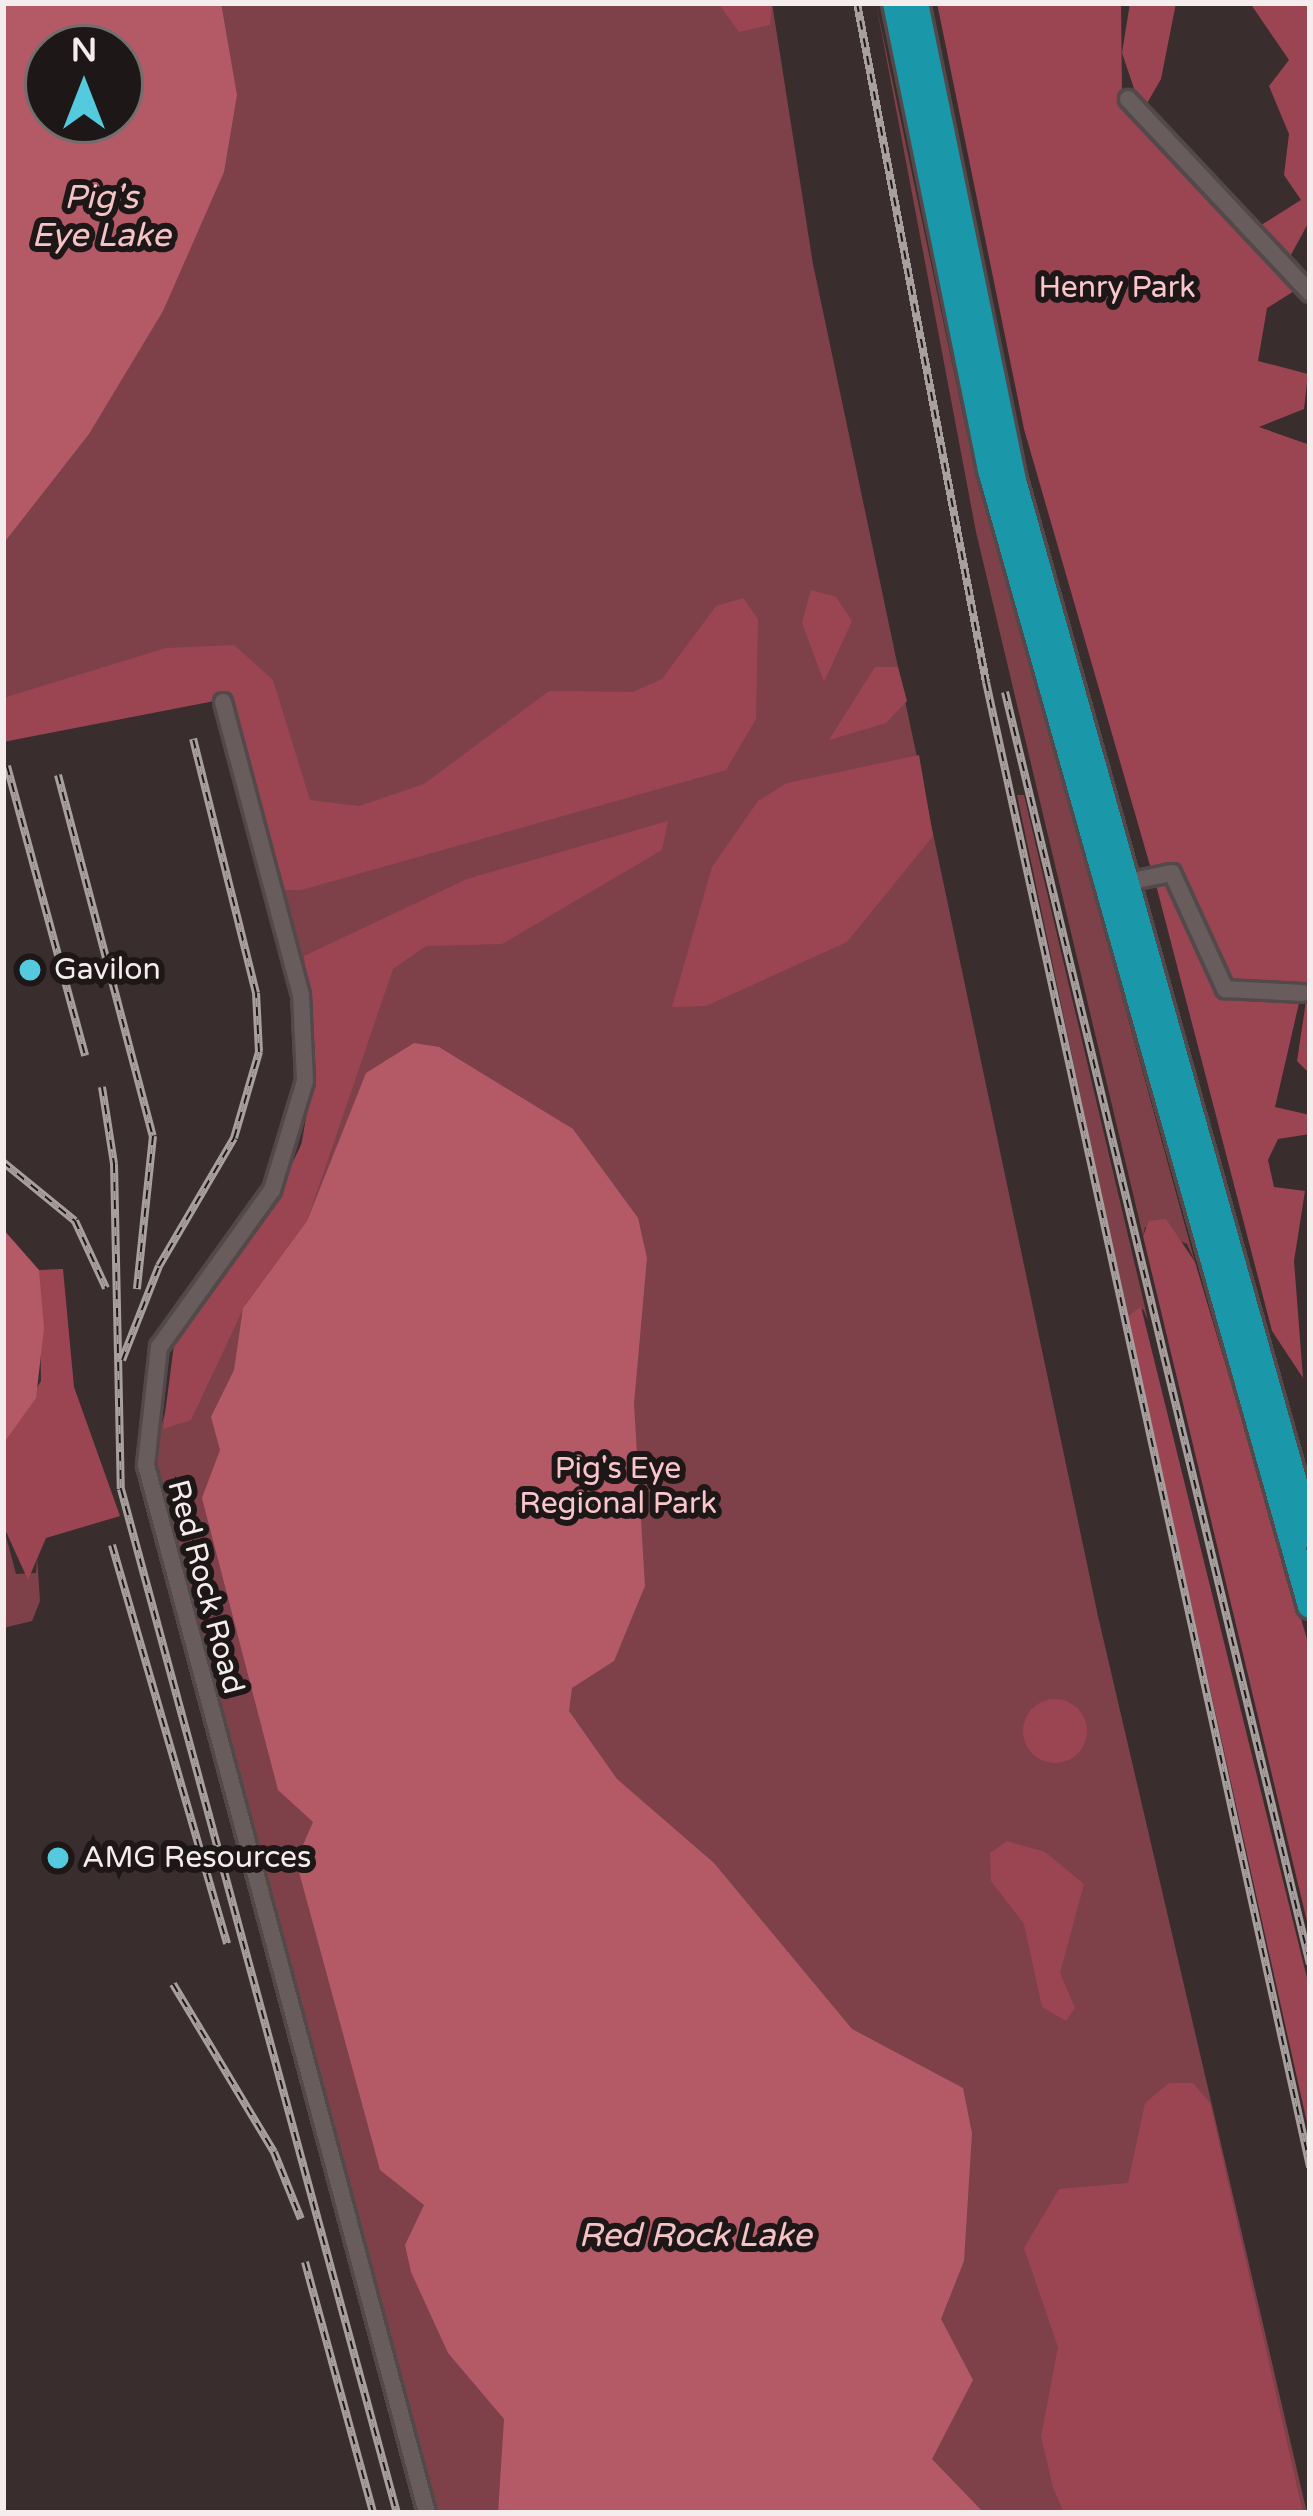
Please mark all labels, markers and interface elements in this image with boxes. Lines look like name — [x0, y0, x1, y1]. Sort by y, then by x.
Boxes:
north arrow — [24, 24, 144, 144]
text: N — [71, 31, 97, 70]
water label: Pig's Eye Lake — [31, 178, 171, 256]
park label: Henry Park — [1039, 270, 1195, 306]
place label: Gavilon — [54, 952, 161, 988]
marker: Gavilon — [17, 957, 43, 983]
park label: Pig's Eye Regional Park — [519, 1451, 717, 1522]
street label: Red Rock Road — [159, 1476, 251, 1698]
place label: AMG Resources — [82, 1840, 311, 1876]
marker: AMG Resources — [45, 1845, 71, 1871]
water label: Red Rock Lake — [578, 2216, 812, 2256]

